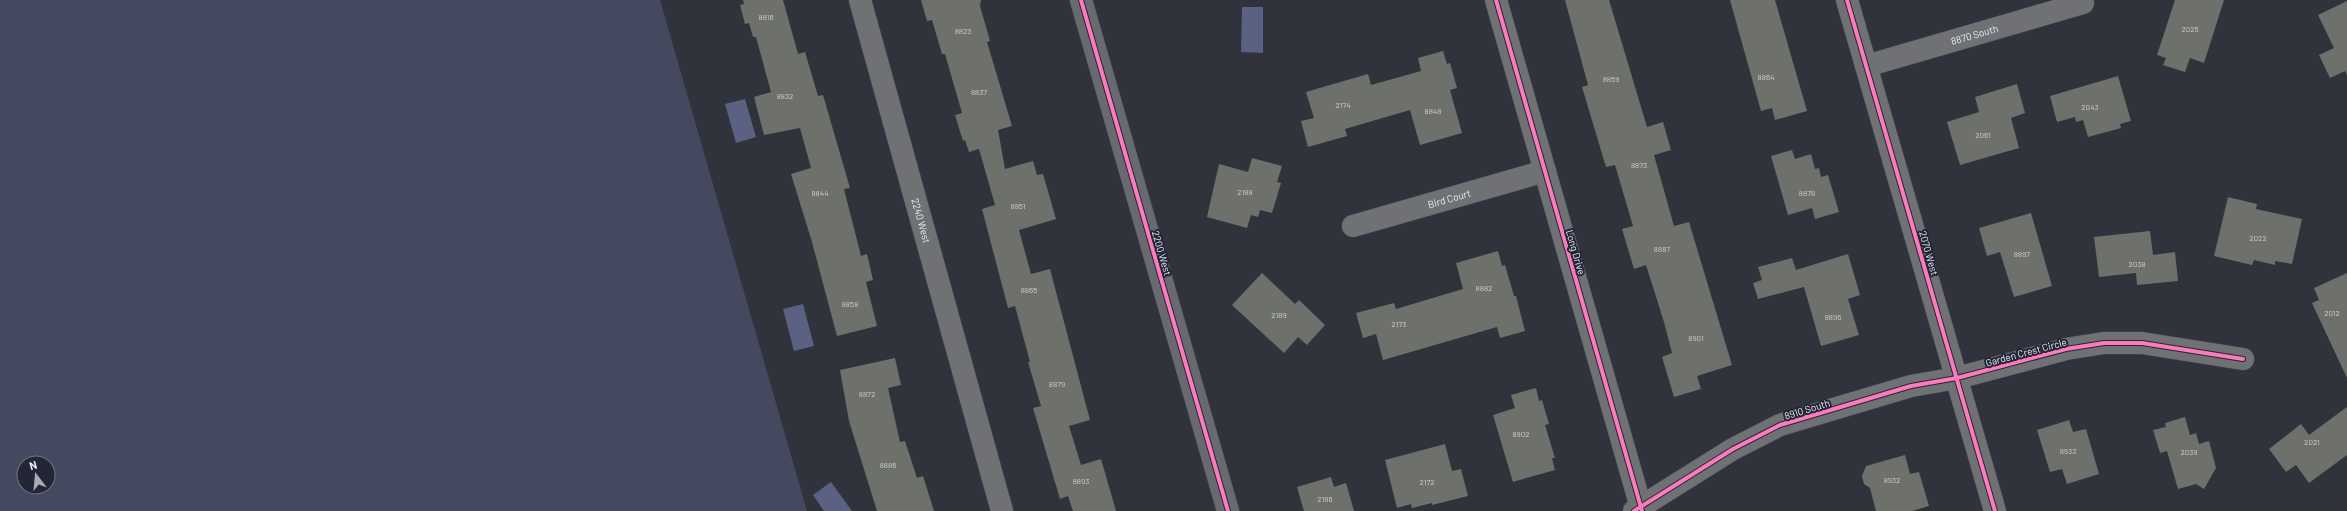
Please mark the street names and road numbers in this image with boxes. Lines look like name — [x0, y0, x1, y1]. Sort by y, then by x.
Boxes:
street label: 8870 South — [1950, 22, 1999, 47]
street label: Bird Court — [1426, 187, 1472, 210]
street label: 2240 West — [909, 197, 933, 245]
street label: Long Drive — [1564, 228, 1588, 276]
street label: 2200 West — [1150, 229, 1174, 277]
street label: 2070 West — [1917, 230, 1941, 277]
street label: Garden Crest Circle — [1984, 335, 2068, 369]
street label: 8910 South — [1783, 396, 1831, 422]

